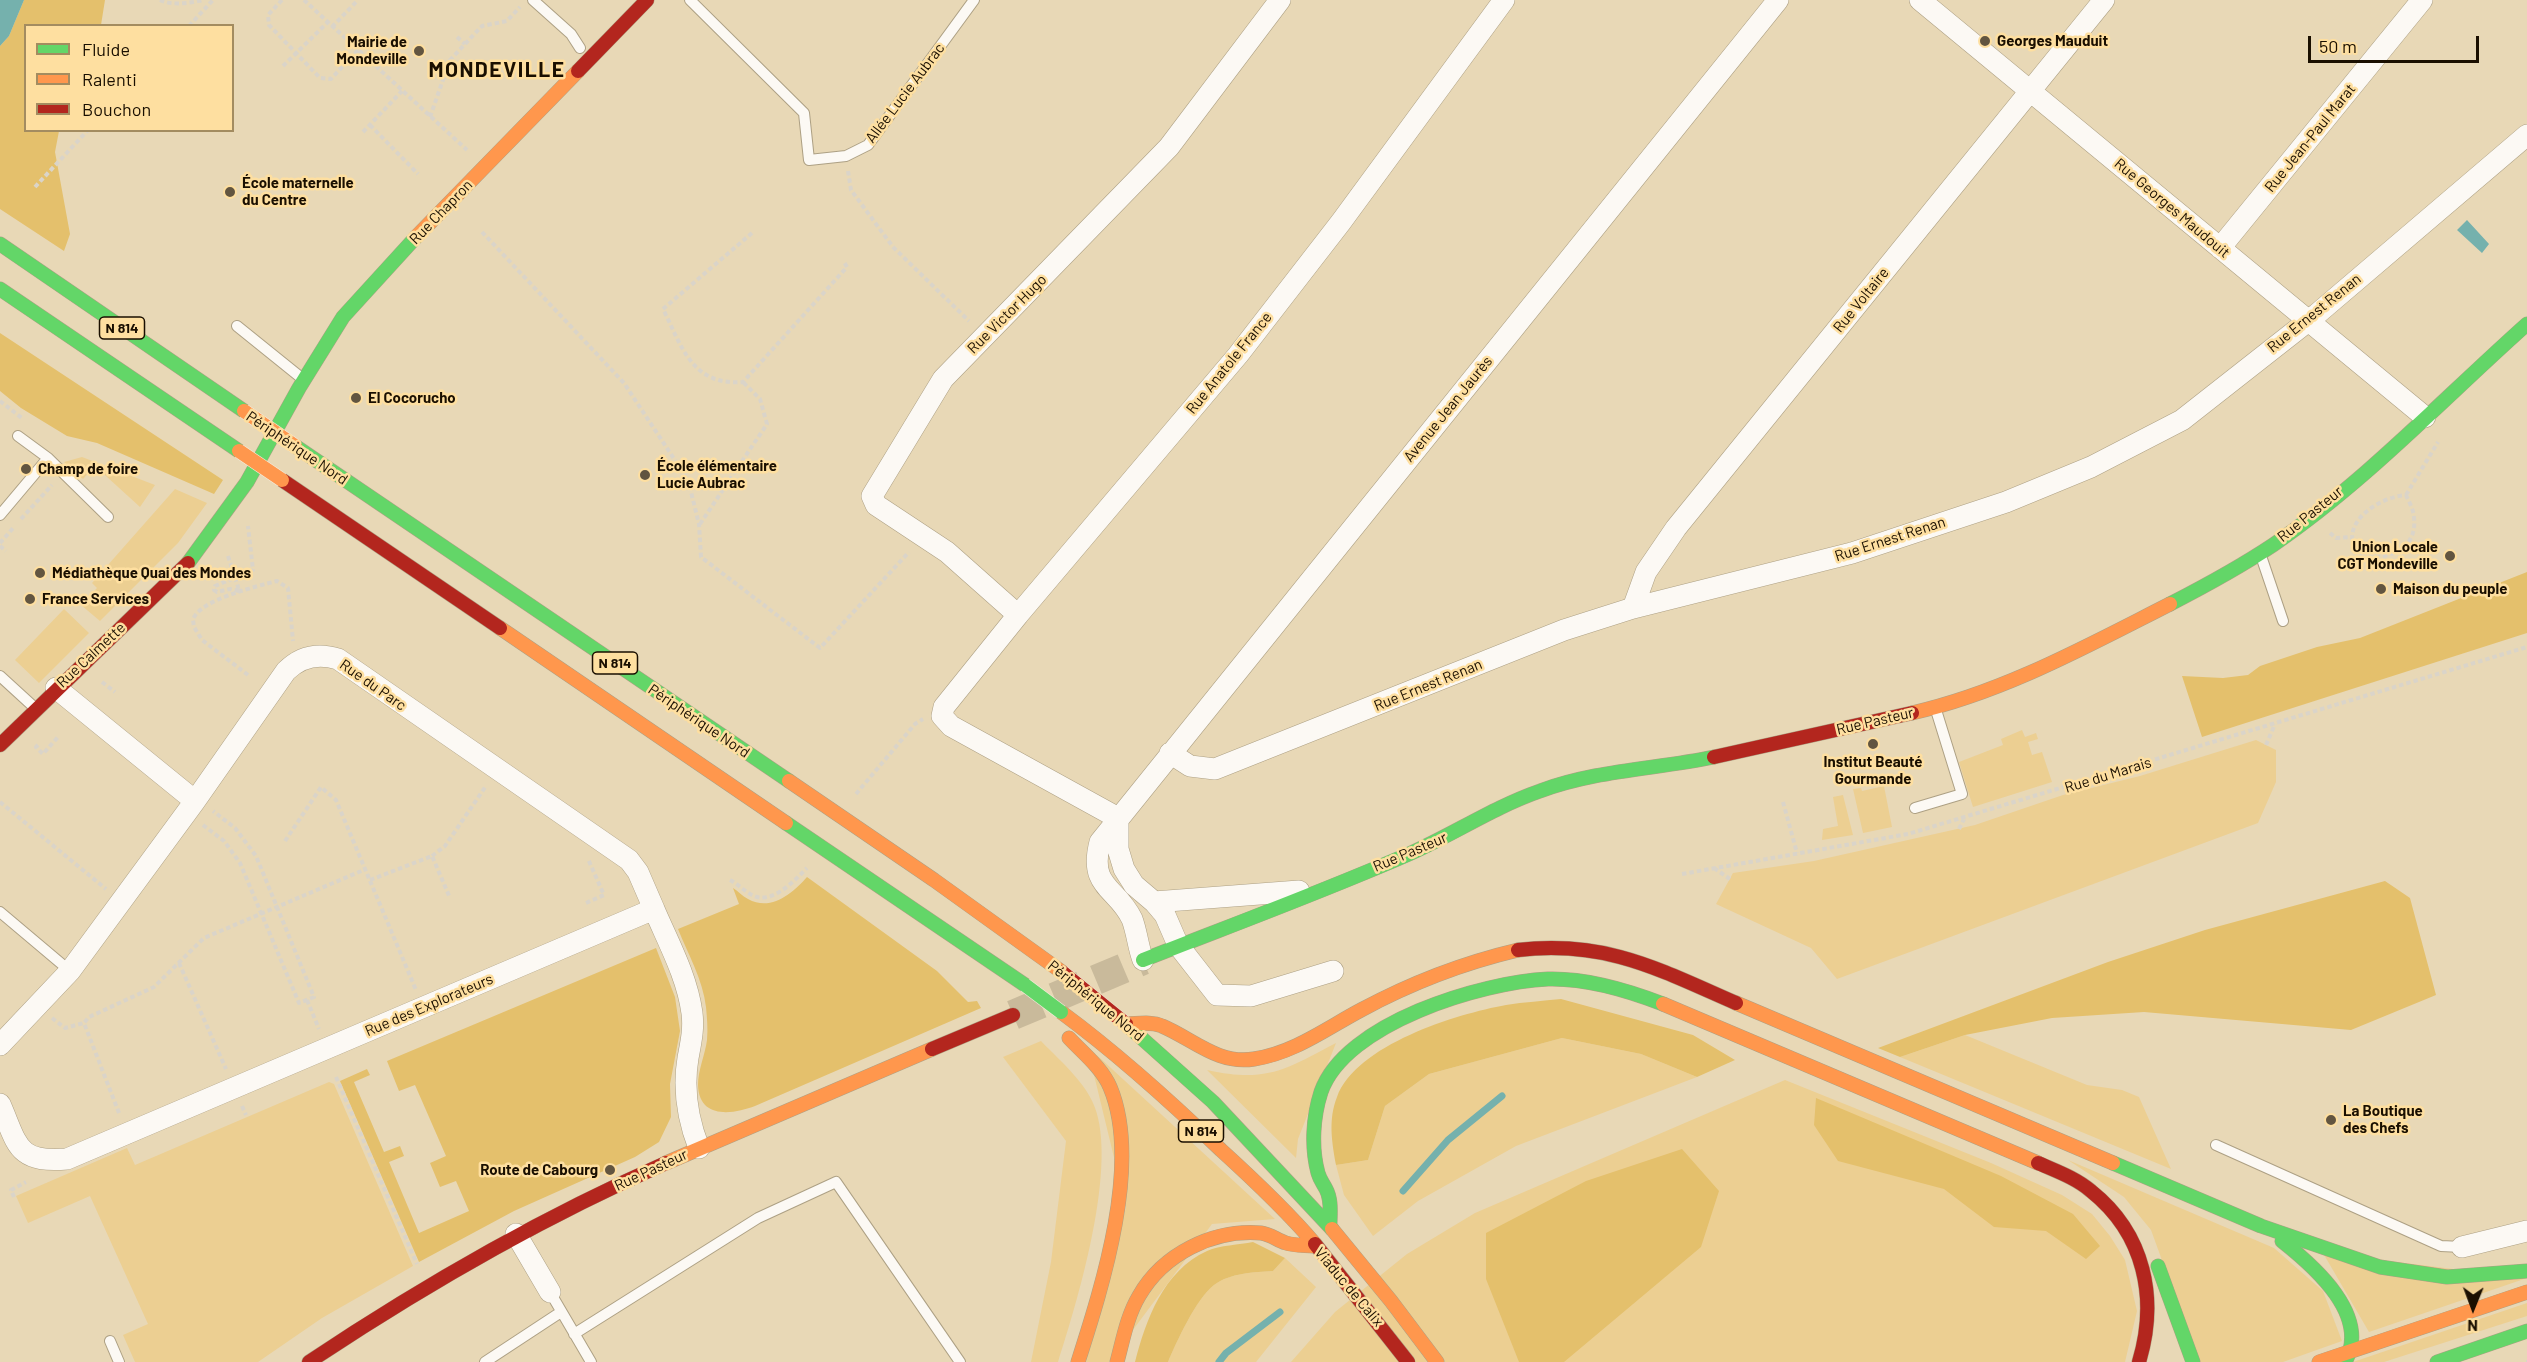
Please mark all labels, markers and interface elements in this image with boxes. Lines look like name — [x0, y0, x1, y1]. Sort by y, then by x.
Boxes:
legend — [24, 24, 234, 132]
scale bar — [2311, 24, 2482, 62]
place label: Georges Mauduit — [1997, 32, 2108, 50]
place label: Mairie de Mondeville — [336, 33, 407, 68]
marker: Georges Mauduit — [1978, 34, 1992, 48]
text: 50 m — [2319, 35, 2357, 57]
text: Fluide — [82, 38, 130, 60]
street label: Allée Lucie Aubrac — [862, 40, 948, 146]
marker: Mairie de Mondeville — [412, 44, 426, 58]
district label: MONDEVILLE — [428, 57, 566, 83]
text: Ralenti — [82, 68, 137, 90]
street label: Rue Jean-Paul Marat — [2261, 80, 2359, 196]
text: Bouchon — [82, 98, 151, 120]
street label: Rue Georges Maudouit — [2111, 154, 2233, 262]
place label: École maternelle du Centre — [242, 174, 354, 209]
street label: Rue Chapron — [406, 176, 476, 248]
marker: École maternelle du Centre — [223, 185, 237, 199]
street label: Rue Voltaire — [1829, 264, 1893, 336]
street label: Rue Ernest Renan — [2264, 270, 2364, 356]
street label: Rue Victor Hugo — [964, 271, 1050, 357]
street label: Rue Anatole France — [1182, 308, 1276, 418]
road number: N 814 — [100, 317, 144, 339]
street label: Avenue Jean Jaurès — [1400, 353, 1496, 465]
place label: El Cocorucho — [368, 389, 456, 407]
marker: El Cocorucho — [349, 391, 363, 405]
street label: Périphérique Nord — [243, 407, 351, 489]
place label: École élémentaire Lucie Aubrac — [657, 457, 777, 492]
place label: Champ de foire — [38, 460, 138, 478]
marker: Champ de foire — [19, 462, 33, 476]
marker: École élémentaire Lucie Aubrac — [638, 468, 652, 482]
street label: Rue Pasteur — [2274, 482, 2346, 546]
street label: Rue Ernest Renan — [1832, 513, 1948, 565]
place label: Union Locale CGT Mondeville — [2337, 538, 2438, 573]
marker: Union Locale CGT Mondeville — [2443, 549, 2457, 563]
place label: Médiathèque Quai des Mondes — [52, 564, 251, 582]
marker: Médiathèque Quai des Mondes — [33, 566, 47, 580]
place label: Maison du peuple — [2393, 580, 2507, 598]
marker: Maison du peuple — [2374, 582, 2388, 596]
place label: France Services — [42, 590, 149, 608]
marker: France Services — [23, 592, 37, 606]
street label: Rue Calmette — [53, 619, 129, 691]
road number: N 814 — [592, 652, 638, 674]
street label: Rue Ernest Renan — [1371, 655, 1485, 715]
street label: Rue du Parc — [336, 656, 410, 714]
street label: Périphérique Nord — [645, 680, 753, 762]
street label: Rue Pasteur — [1835, 703, 1915, 739]
marker: Institut Beauté Gourmande — [1866, 737, 1880, 751]
place label: Institut Beauté Gourmande — [1823, 753, 1923, 788]
street label: Rue du Marais — [2062, 753, 2154, 797]
street label: Rue Pasteur — [1370, 828, 1450, 876]
street label: Périphérique Nord — [1044, 957, 1148, 1045]
street label: Rue des Explorateurs — [362, 970, 496, 1040]
place label: La Boutique des Chefs — [2343, 1102, 2423, 1137]
marker: La Boutique des Chefs — [2324, 1113, 2338, 1127]
road number: N 814 — [1178, 1120, 1224, 1142]
street label: Rue Pasteur — [612, 1145, 690, 1195]
place label: Route de Cabourg — [480, 1161, 598, 1179]
marker: Route de Cabourg — [603, 1163, 617, 1177]
street label: Viaduc de Calix — [1311, 1244, 1387, 1330]
north arrow — [2443, 1278, 2503, 1338]
text: N — [2467, 1317, 2478, 1336]

